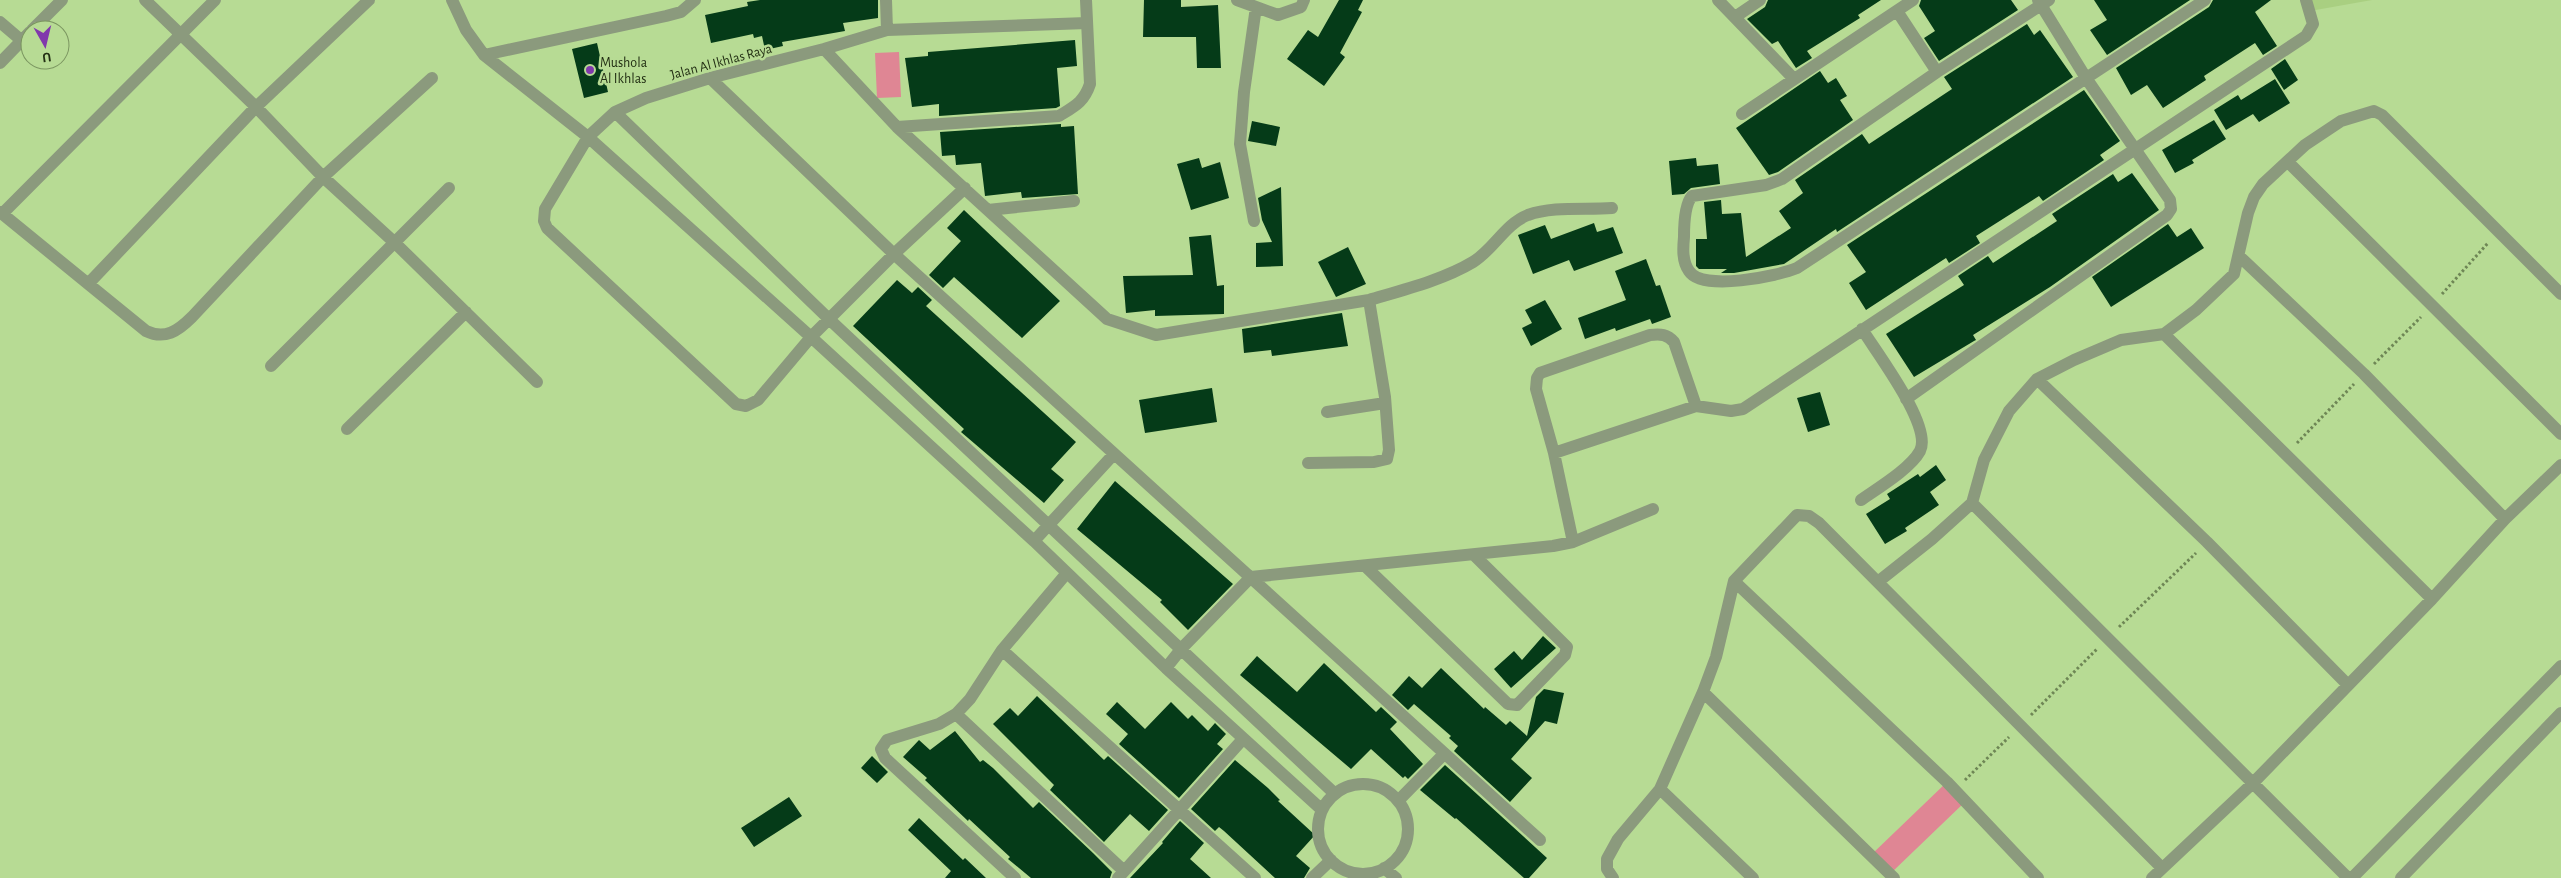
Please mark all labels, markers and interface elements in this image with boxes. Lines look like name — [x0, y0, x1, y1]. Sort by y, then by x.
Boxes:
north arrow — [20, 20, 70, 70]
street label: Jalan Al Ikhlas Raya — [669, 42, 774, 82]
text: U — [41, 49, 52, 64]
place label: Mushola Al Ikhlas — [600, 56, 648, 86]
marker: Mushola Al Ikhlas — [584, 64, 596, 76]

